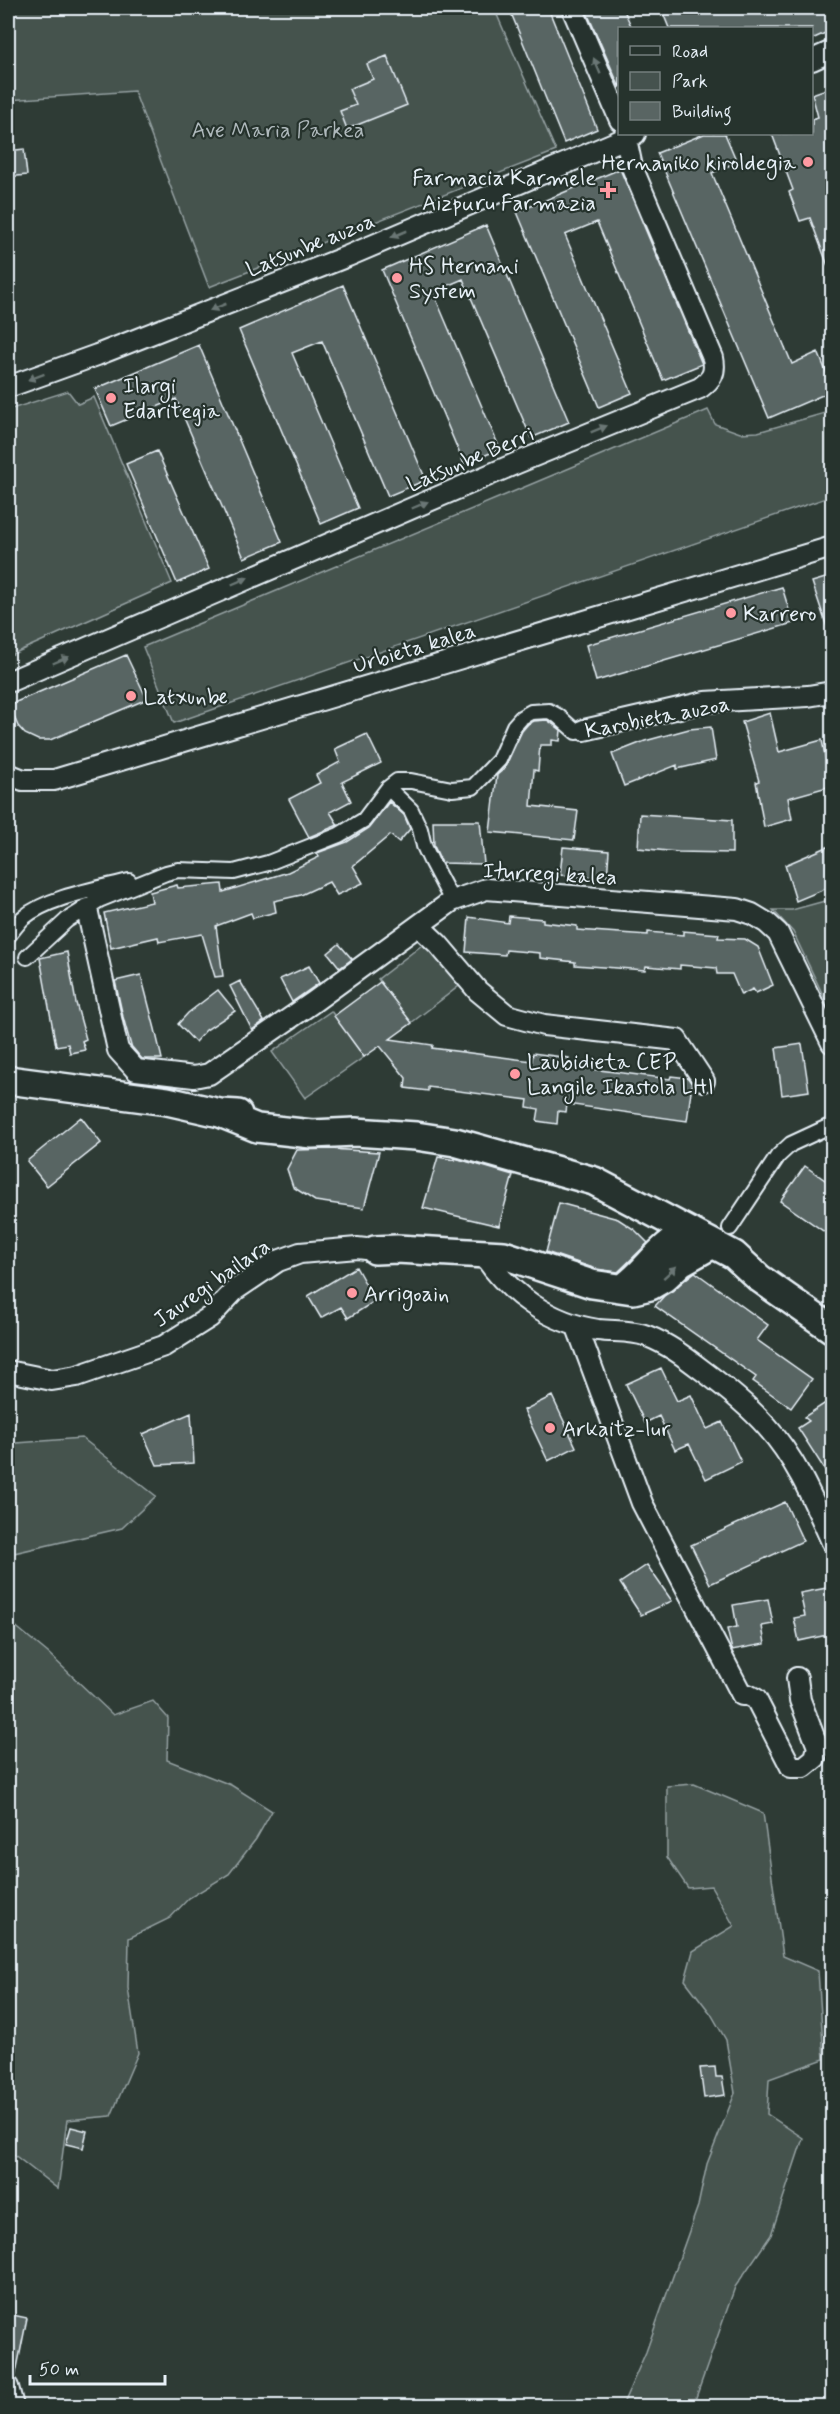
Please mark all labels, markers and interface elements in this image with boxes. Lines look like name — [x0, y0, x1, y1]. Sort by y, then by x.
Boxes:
legend — [618, 27, 813, 135]
text: Road — [672, 40, 708, 64]
one-way arrow — [592, 56, 602, 74]
text: Park — [672, 70, 708, 94]
text: Building — [672, 100, 732, 126]
park label: Ave Maria Parkea — [191, 117, 365, 145]
place label: Hernaniko kiroldegia — [602, 150, 797, 181]
marker: Hernaniko kiroldegia — [801, 155, 815, 169]
place label: Farmacia Karmele Aizpuru Farmazia — [412, 165, 596, 218]
marker: Farmacia Karmele Aizpuru Farmazia — [601, 183, 615, 197]
street label: Latsunbe auzoa — [242, 207, 379, 284]
one-way arrow — [390, 230, 408, 239]
place label: HS Hernani System — [409, 253, 519, 306]
marker: HS Hernani System — [390, 271, 404, 285]
one-way arrow — [209, 302, 227, 312]
one-way arrow — [27, 372, 45, 382]
place label: Ilargi Edaritegia — [123, 373, 221, 427]
marker: Ilargi Edaritegia — [104, 391, 118, 405]
street label: Latsunbe Berri — [403, 420, 539, 499]
one-way arrow — [591, 424, 609, 434]
one-way arrow — [411, 500, 429, 510]
one-way arrow — [231, 576, 249, 585]
place label: Karrero — [743, 601, 817, 629]
marker: Karrero — [724, 606, 738, 620]
street label: Urbieta kalea — [350, 617, 480, 681]
one-way arrow — [53, 655, 70, 664]
place label: Latxunbe — [143, 684, 228, 712]
marker: Latxunbe — [124, 689, 138, 703]
street label: Karobieta auzoa — [583, 690, 732, 746]
street label: Iturregi kalea — [482, 858, 618, 895]
place label: Laubidieta CEP Langile Ikastola LHI — [527, 1049, 714, 1105]
marker: Laubidieta CEP Langile Ikastola LHI — [508, 1067, 522, 1081]
street label: Jauregi bailara — [148, 1233, 278, 1337]
one-way arrow — [662, 1265, 677, 1279]
place label: Arrigoain — [364, 1281, 449, 1312]
marker: Arrigoain — [345, 1286, 359, 1300]
place label: Arkaitz-lur — [562, 1416, 671, 1444]
marker: Arkaitz-lur — [543, 1421, 557, 1435]
scale bar — [30, 2348, 165, 2386]
text: 50 m — [39, 2358, 79, 2382]

